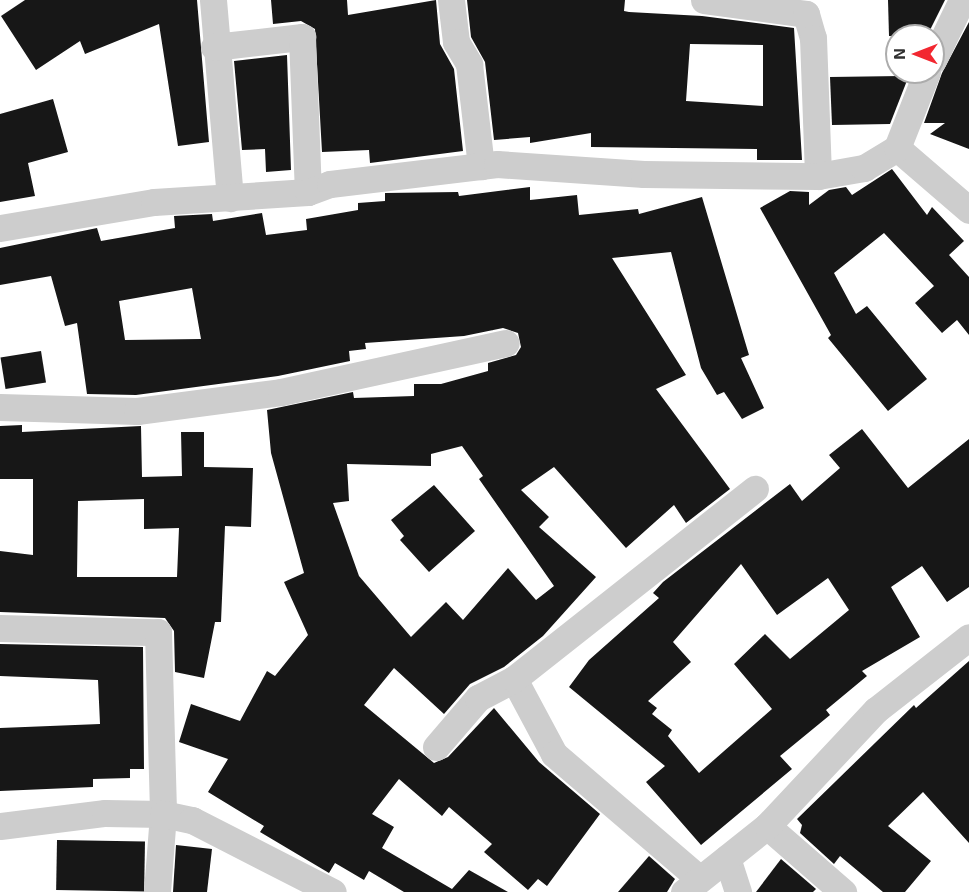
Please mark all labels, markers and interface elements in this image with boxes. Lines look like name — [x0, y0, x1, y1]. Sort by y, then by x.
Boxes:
north arrow — [885, 24, 945, 84]
text: N — [889, 48, 908, 60]

